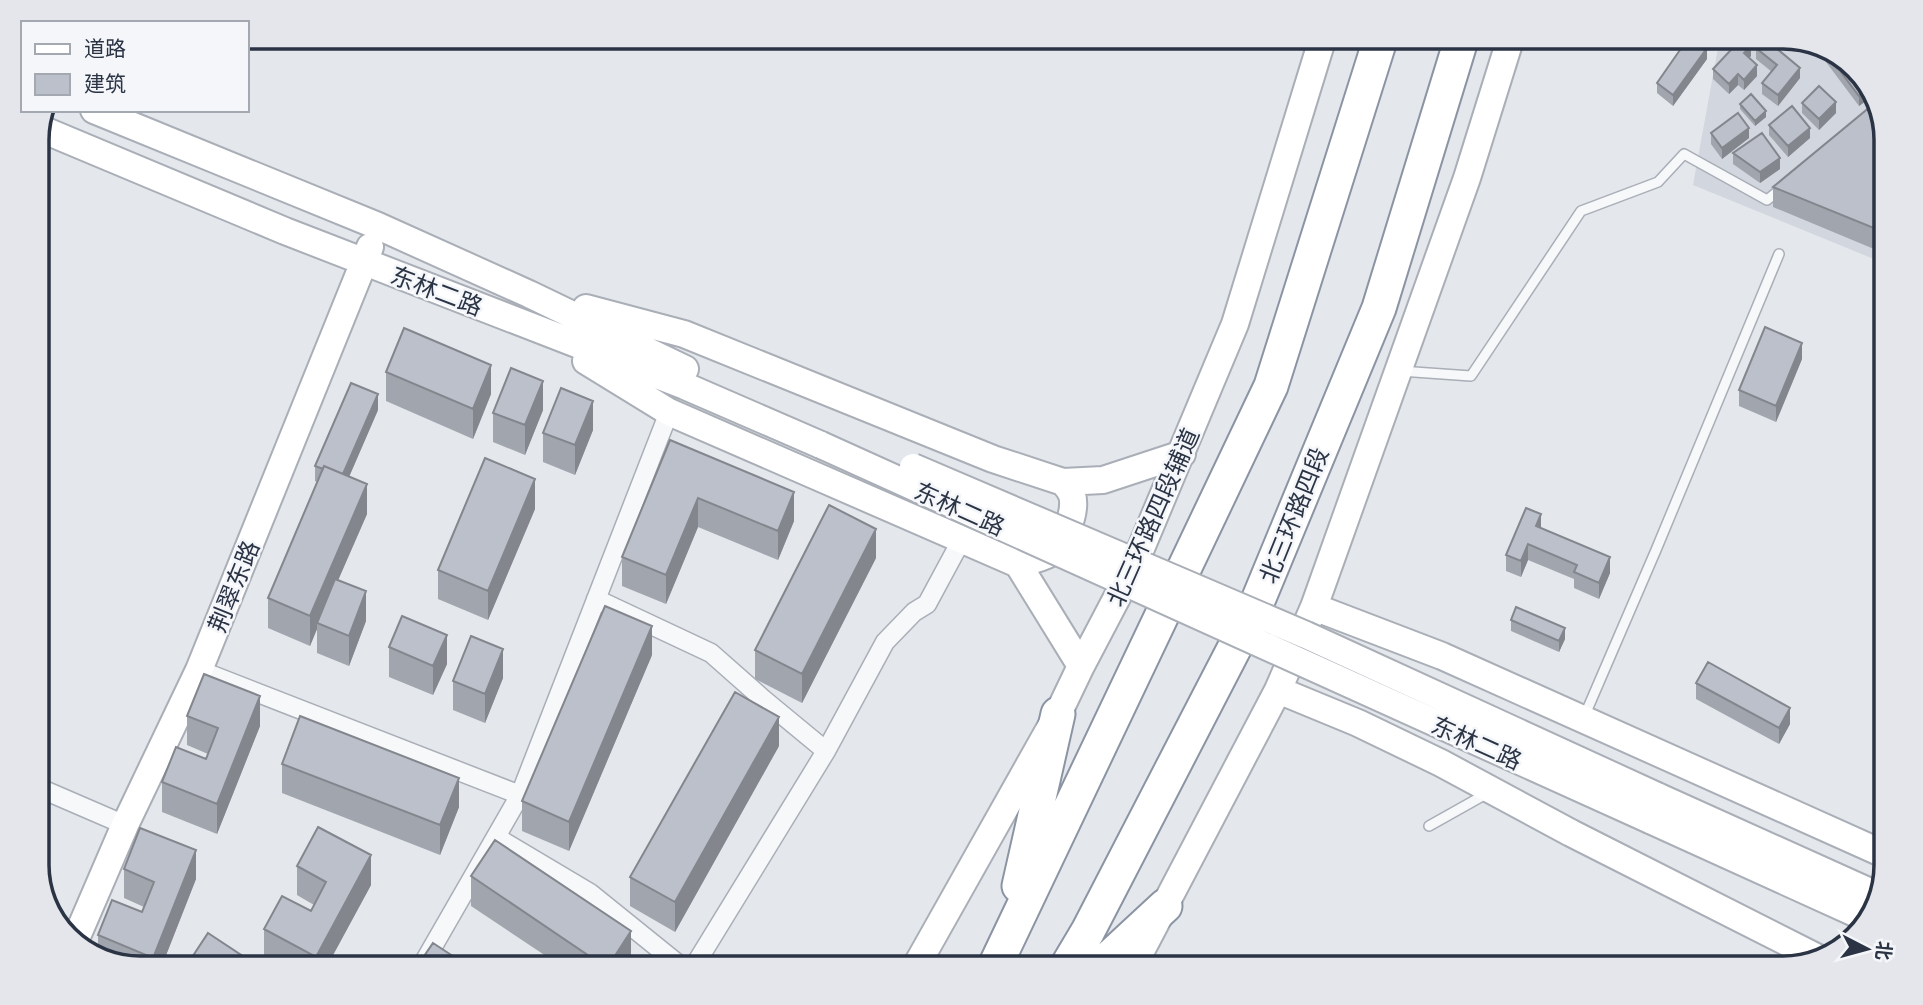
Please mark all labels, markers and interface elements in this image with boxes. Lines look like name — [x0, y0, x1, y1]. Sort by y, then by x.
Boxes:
legend — [21, 21, 248, 112]
text: 道路 — [84, 34, 126, 62]
text: 建筑 — [84, 69, 126, 97]
street label: 东林二路 — [386, 257, 488, 323]
street label: 北三环路四段辅道 — [1098, 423, 1206, 611]
street label: 北三环路四段 — [1251, 442, 1335, 588]
street label: 东林二路 — [909, 473, 1011, 543]
street label: 荆翠东路 — [200, 535, 266, 637]
street label: 东林二路 — [1426, 707, 1528, 777]
north arrow — [1832, 914, 1902, 984]
text: 北 — [1870, 940, 1898, 962]

